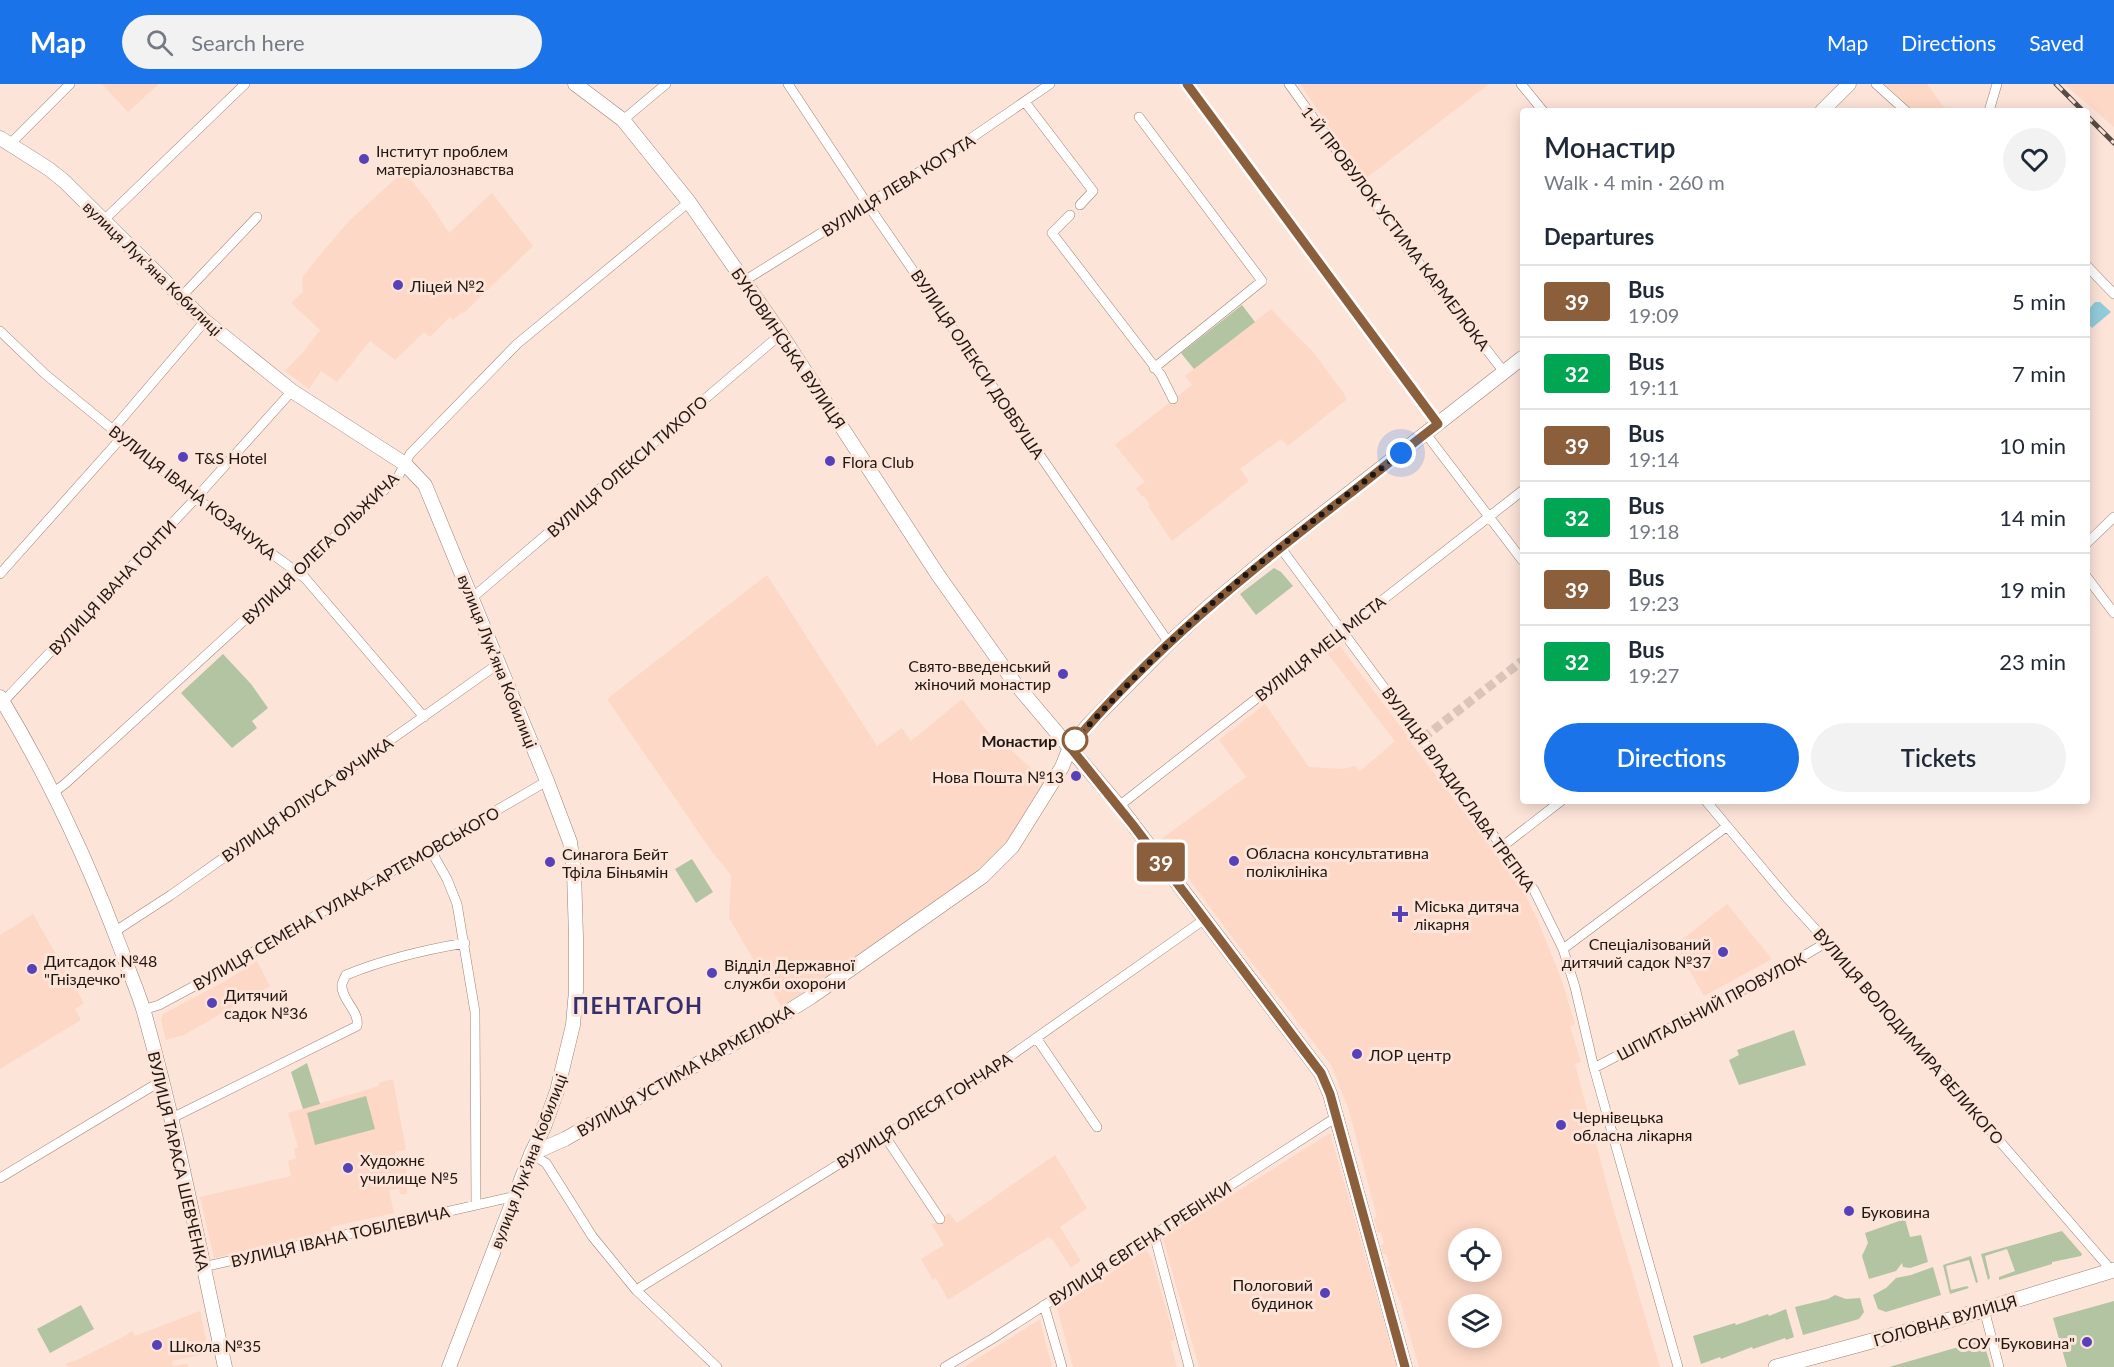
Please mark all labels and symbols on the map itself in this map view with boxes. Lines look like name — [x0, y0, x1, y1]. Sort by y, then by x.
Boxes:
street label: 1-Й ПРОВУЛОК УСТИМА КАРМЕЛЮКА — [1298, 102, 1494, 354]
street label: ВУЛИЦЯ ЛЕВА КОГУТА — [818, 130, 978, 240]
place label: Інститут проблем матеріалознавства — [376, 141, 514, 178]
marker: Інститут проблем матеріалознавства — [357, 152, 371, 166]
street label: вулиця Лукʼяна Кобилиці — [80, 197, 226, 339]
street label: БУКОВИНСЬКА ВУЛИЦЯ — [728, 264, 850, 432]
street label: ВУЛИЦЯ ОЛЕКСИ ДОВБУША — [907, 266, 1049, 462]
place label: Ліцей №2 — [409, 276, 484, 295]
marker: Ліцей №2 — [391, 278, 405, 292]
street label: ВУЛИЦЯ ОЛЕКСИ ТИХОГО — [543, 391, 711, 541]
street label: ВУЛИЦЯ ІВАНА КОЗАЧУКА — [106, 421, 280, 563]
your location — [1386, 438, 1416, 468]
place label: T&S Hotel — [195, 448, 267, 467]
marker: T&S Hotel — [176, 450, 190, 464]
place label: Flora Club — [842, 452, 914, 471]
marker: Flora Club — [823, 454, 837, 468]
street label: ВУЛИЦЯ ОЛЕГА ОЛЬЖИЧА — [238, 468, 402, 628]
street label: ВУЛИЦЯ ІВАНА ГОНТИ — [45, 516, 179, 658]
street label: вулиця Лукʼяна Кобилиці — [454, 571, 542, 751]
street label: ВУЛИЦЯ МЕЦ МІСТА — [1251, 591, 1389, 705]
place label: Свято-введенський жіночий монастир — [908, 656, 1051, 693]
marker: Свято-введенський жіночий монастир — [1056, 667, 1070, 681]
street label: ВУЛИЦЯ ВЛАДИСЛАВА ТРЕПКА — [1378, 683, 1540, 895]
marker: Монастир — [1062, 727, 1088, 753]
place label: Монастир — [981, 731, 1057, 750]
street label: ВУЛИЦЯ ЮЛІУСА ФУЧИКА — [218, 733, 396, 865]
place label: Нова Пошта №13 — [932, 767, 1064, 786]
marker: Нова Пошта №13 — [1069, 769, 1083, 783]
street label: ВУЛИЦЯ СЕМЕНА ГУЛАКА-АРТЕМОВСЬКОГО — [190, 802, 503, 994]
line badge: 39 — [1134, 842, 1188, 882]
place label: Обласна консультативна поліклініка — [1246, 843, 1429, 880]
place label: Синагога Бейт Тфіла Біньямін — [562, 844, 668, 881]
marker: Обласна консультативна поліклініка — [1227, 854, 1241, 868]
marker: Синагога Бейт Тфіла Біньямін — [543, 855, 557, 869]
place label: Міська дитяча лікарня — [1414, 896, 1519, 933]
marker: Міська дитяча лікарня — [1391, 905, 1409, 923]
street label: ВУЛИЦЯ ВОЛОДИМИРА ВЕЛИКОГО — [1810, 924, 2008, 1148]
place label: Спеціалізований дитячий садок №37 — [1562, 934, 1711, 971]
marker: Спеціалізований дитячий садок №37 — [1716, 945, 1730, 959]
street label: ШПИТАЛЬНИЙ ПРОВУЛОК — [1613, 948, 1809, 1064]
place label: Дитсадок №48 "Гніздечко" — [44, 951, 157, 988]
place label: Відділ Державної служби охорони — [724, 955, 856, 992]
marker: Дитсадок №48 "Гніздечко" — [25, 962, 39, 976]
marker: Відділ Державної служби охорони — [705, 966, 719, 980]
place label: Дитячий садок №36 — [224, 985, 308, 1022]
district label: ПЕНТАГОН — [573, 992, 703, 1019]
marker: Дитячий садок №36 — [205, 996, 219, 1010]
street label: ВУЛИЦЯ УСТИМА КАРМЕЛЮКА — [573, 1000, 797, 1140]
place label: ЛОР центр — [1368, 1045, 1451, 1064]
marker: ЛОР центр — [1350, 1047, 1364, 1061]
street label: ВУЛИЦЯ ОЛЕСЯ ГОНЧАРА — [833, 1048, 1015, 1172]
street label: ВУЛИЦЯ ТАРАСА ШЕВЧЕНКА — [144, 1049, 214, 1273]
street label: вулиця Лукʼяна Кобилиці — [486, 1071, 570, 1251]
place label: Чернівецька обласна лікарня — [1573, 1107, 1693, 1144]
marker: Чернівецька обласна лікарня — [1554, 1118, 1568, 1132]
place label: Художнє училище №5 — [360, 1150, 458, 1187]
marker: Художнє училище №5 — [341, 1161, 355, 1175]
street label: ВУЛИЦЯ ЄВГЕНА ГРЕБІНКИ — [1045, 1177, 1235, 1309]
street label: ВУЛИЦЯ ІВАНА ТОБІЛЕВИЧА — [229, 1202, 451, 1270]
place label: Буковина — [1861, 1202, 1930, 1221]
marker: Буковина — [1842, 1204, 1856, 1218]
place label: Пологовий будинок — [1233, 1275, 1314, 1312]
marker: Пологовий будинок — [1318, 1286, 1332, 1300]
street label: ГОЛОВНА ВУЛИЦЯ — [1871, 1290, 2019, 1350]
place label: СОУ "Буковина" — [1957, 1333, 2075, 1352]
marker: СОУ "Буковина" — [2080, 1335, 2094, 1349]
place label: Школа №35 — [169, 1336, 261, 1355]
marker: Школа №35 — [150, 1338, 164, 1352]

